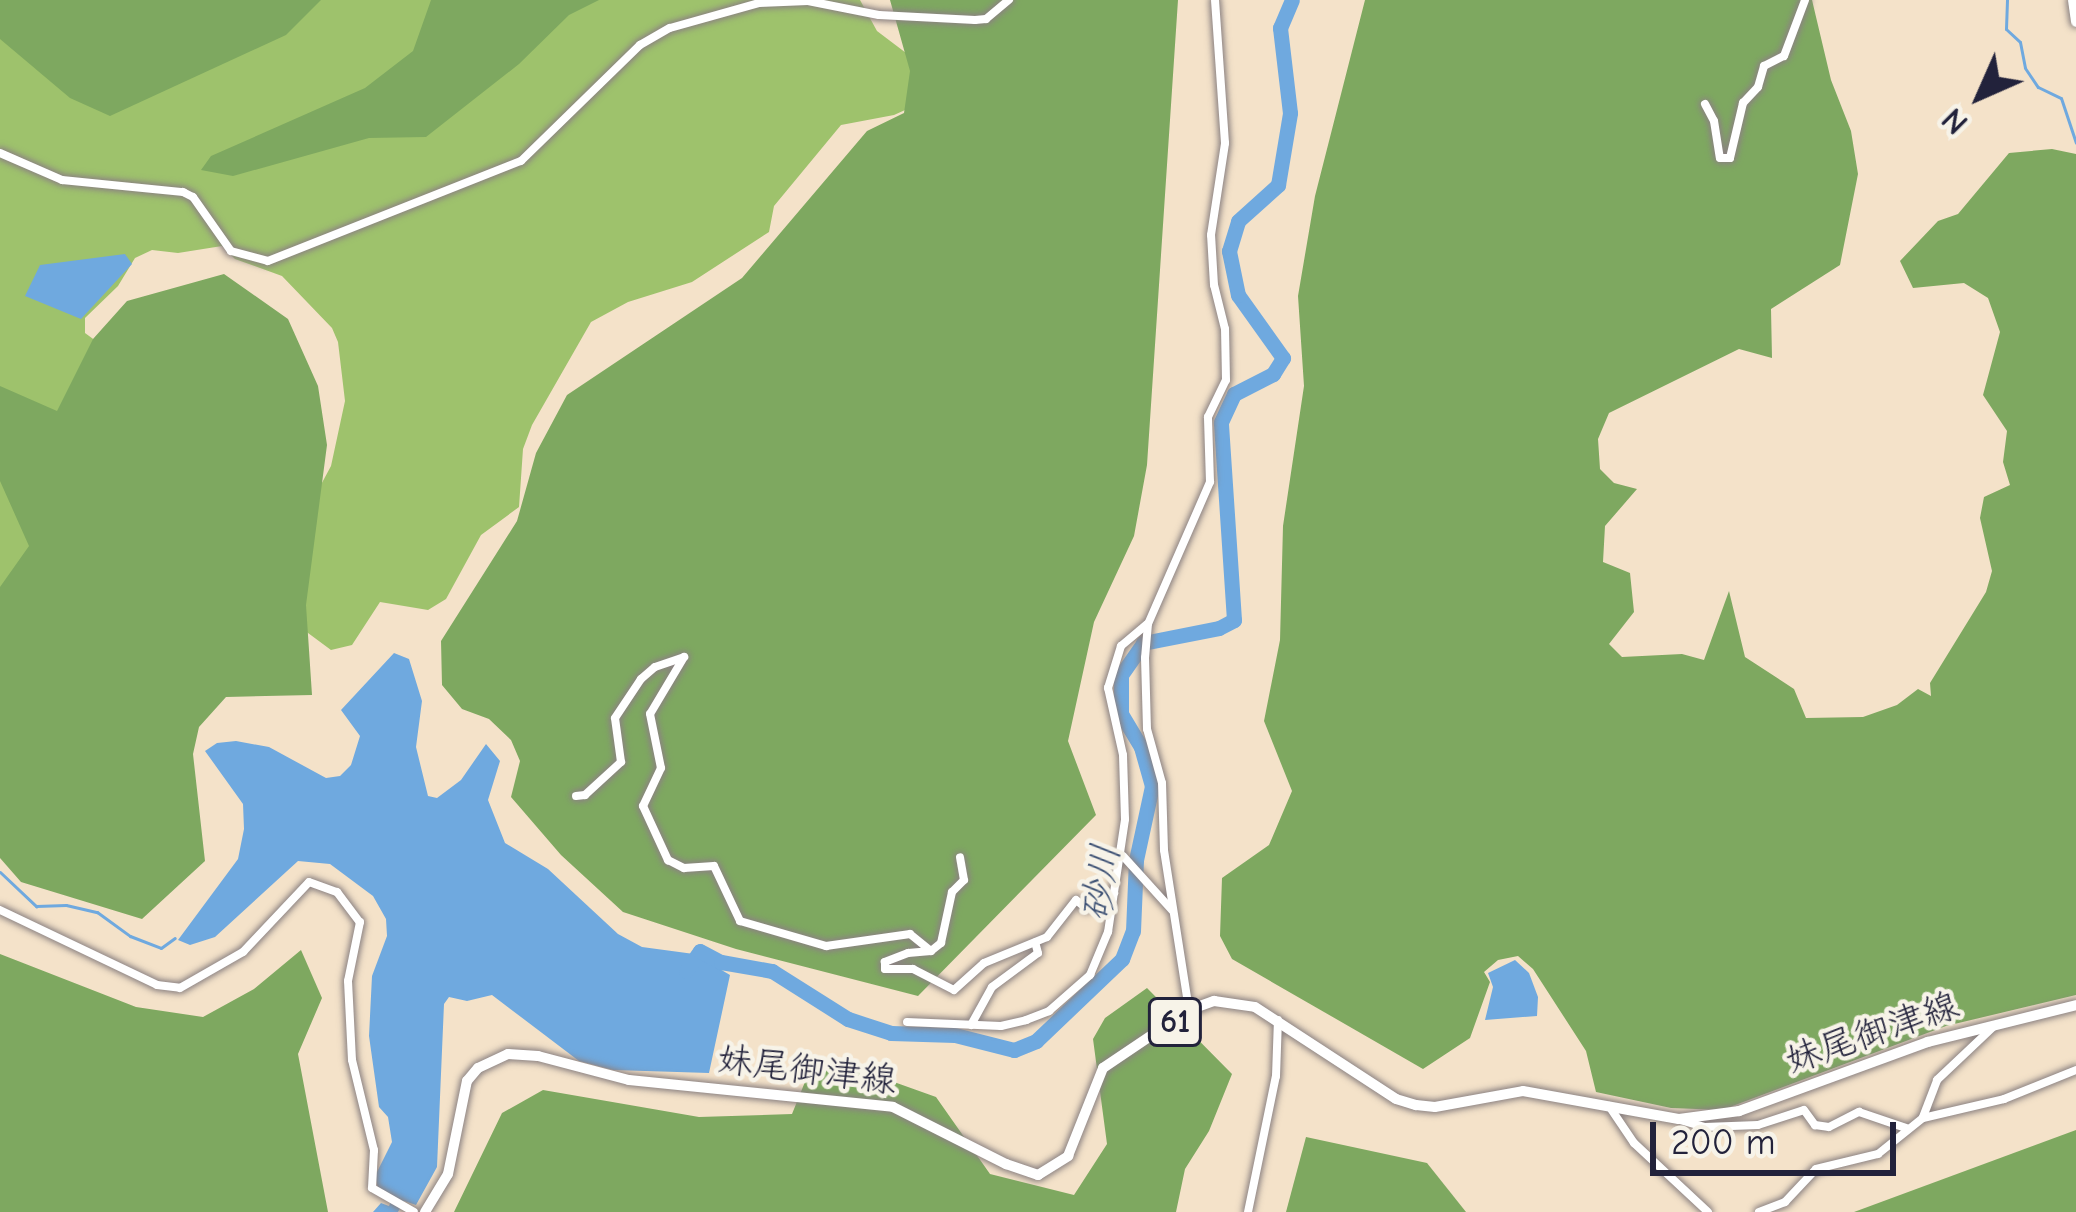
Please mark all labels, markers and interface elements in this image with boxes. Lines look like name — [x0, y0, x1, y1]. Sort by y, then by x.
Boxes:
north arrow — [1920, 36, 2040, 156]
text: N — [1933, 100, 1976, 143]
water label: 砂川 — [1073, 841, 1131, 925]
street label: 妹尾御津線 — [1780, 983, 1964, 1083]
road number: 61 — [1145, 995, 1205, 1049]
street label: 妹尾御津線 — [715, 1038, 899, 1102]
scale bar — [1656, 1098, 1902, 1172]
text: 200 m — [1671, 1122, 1775, 1163]

